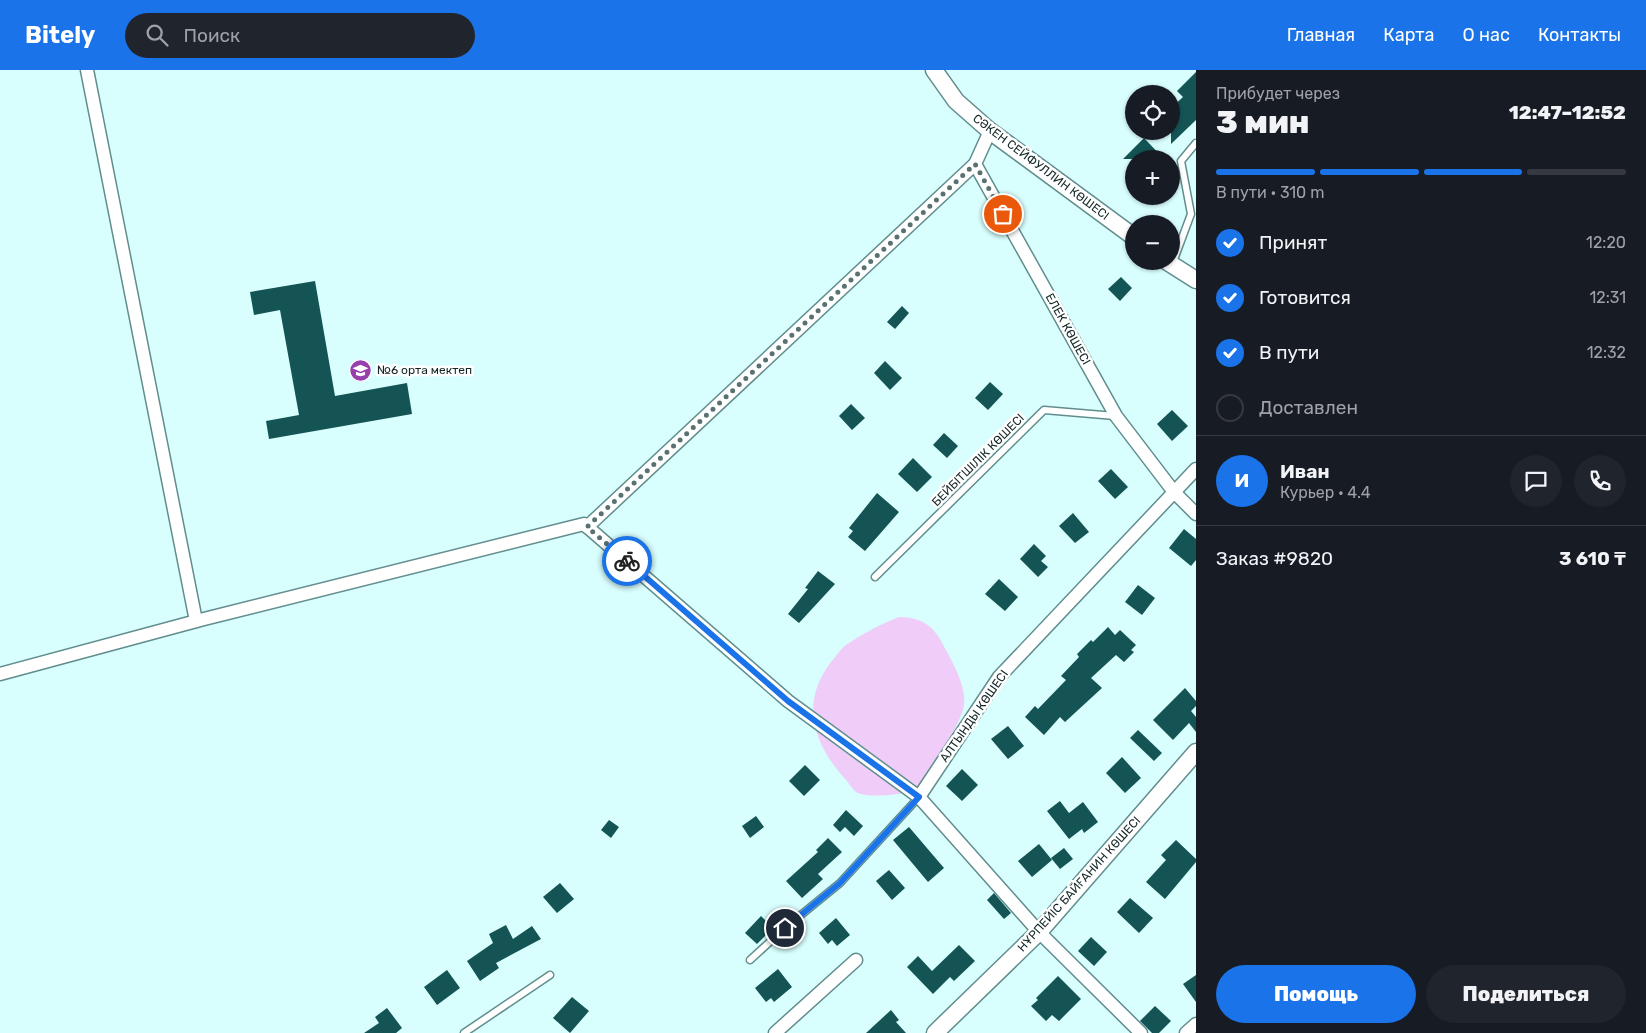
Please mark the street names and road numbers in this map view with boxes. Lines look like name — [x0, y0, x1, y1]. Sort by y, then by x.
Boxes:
street label: СӘКЕН СЕЙФУЛЛИН КӨШЕСІ — [970, 111, 1112, 223]
street label: ЕЛЕК КӨШЕСІ — [1043, 291, 1093, 367]
street label: БЕЙБІТШІЛІК КӨШЕСІ — [929, 411, 1027, 509]
street label: АЛТЫНДЫ КӨШЕСІ — [937, 667, 1011, 765]
street label: НҰРПЕЙІС БАЙҒАНИН КӨШЕСІ — [1015, 814, 1143, 954]

